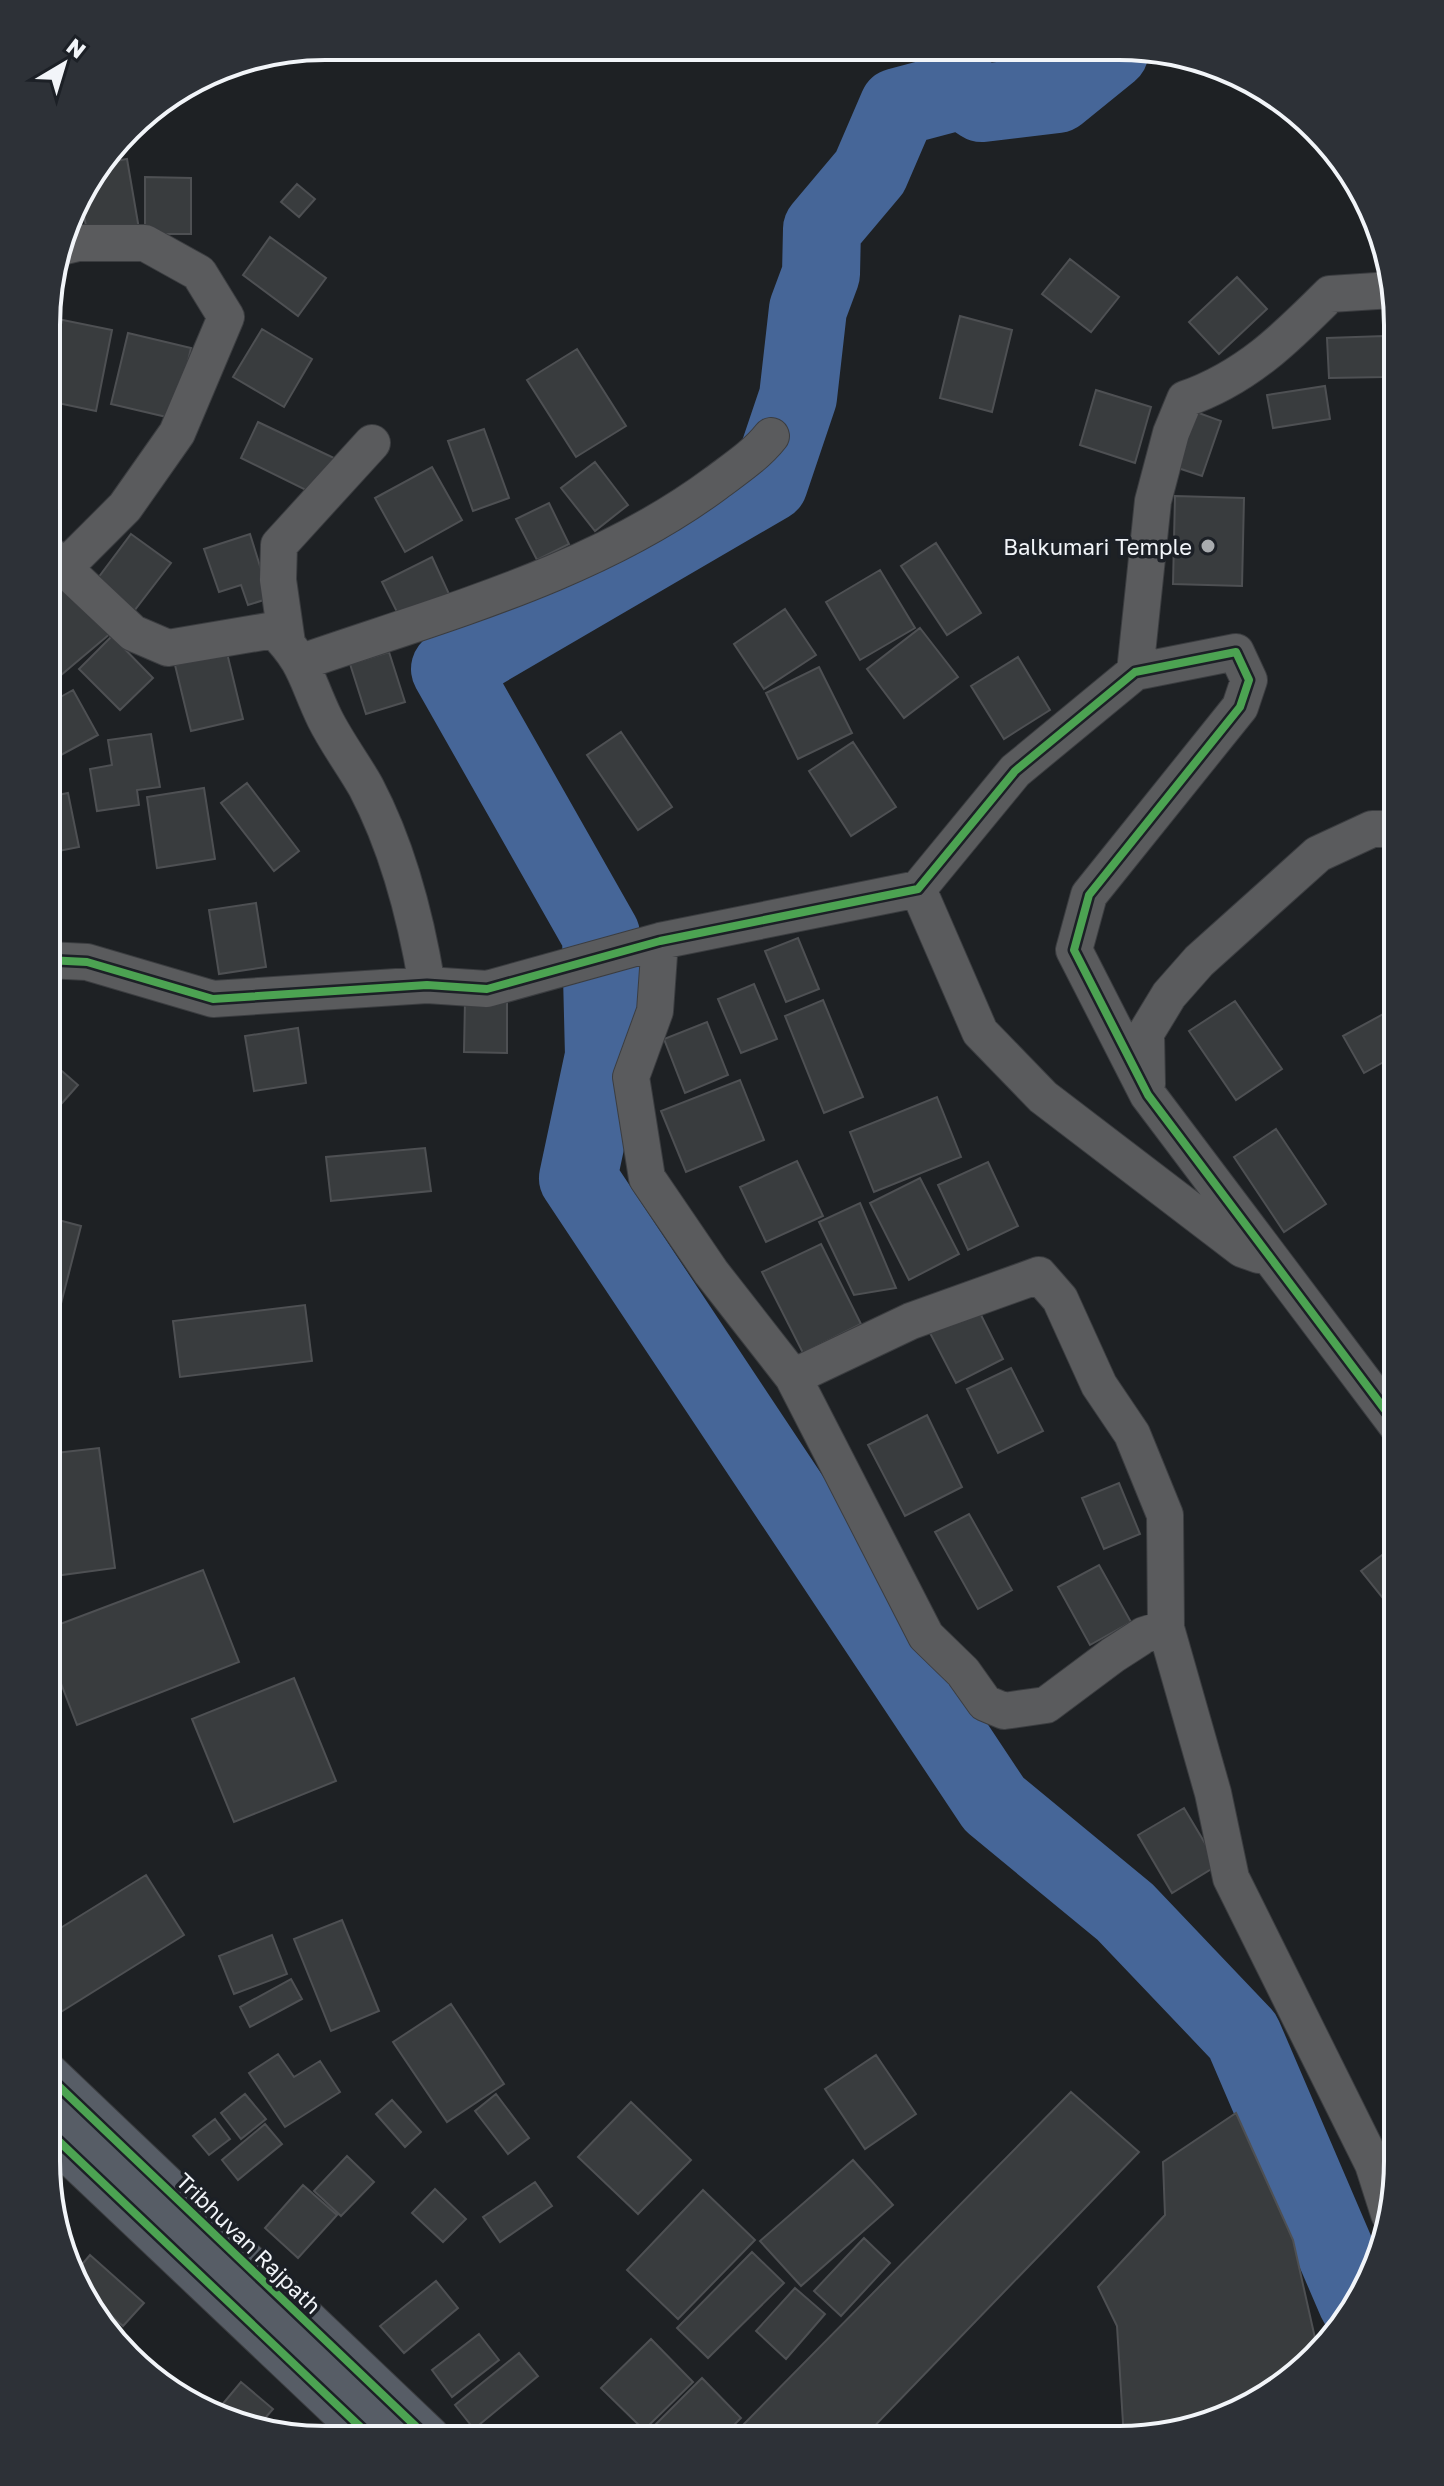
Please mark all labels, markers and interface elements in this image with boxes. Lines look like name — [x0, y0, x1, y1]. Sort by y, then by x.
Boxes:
north arrow — [24, 24, 104, 104]
text: N — [62, 32, 92, 64]
place label: Balkumari Temple — [1003, 533, 1192, 560]
marker: Balkumari Temple — [1199, 537, 1217, 555]
street label: Tribhuvan Rajpath — [171, 2167, 327, 2319]

